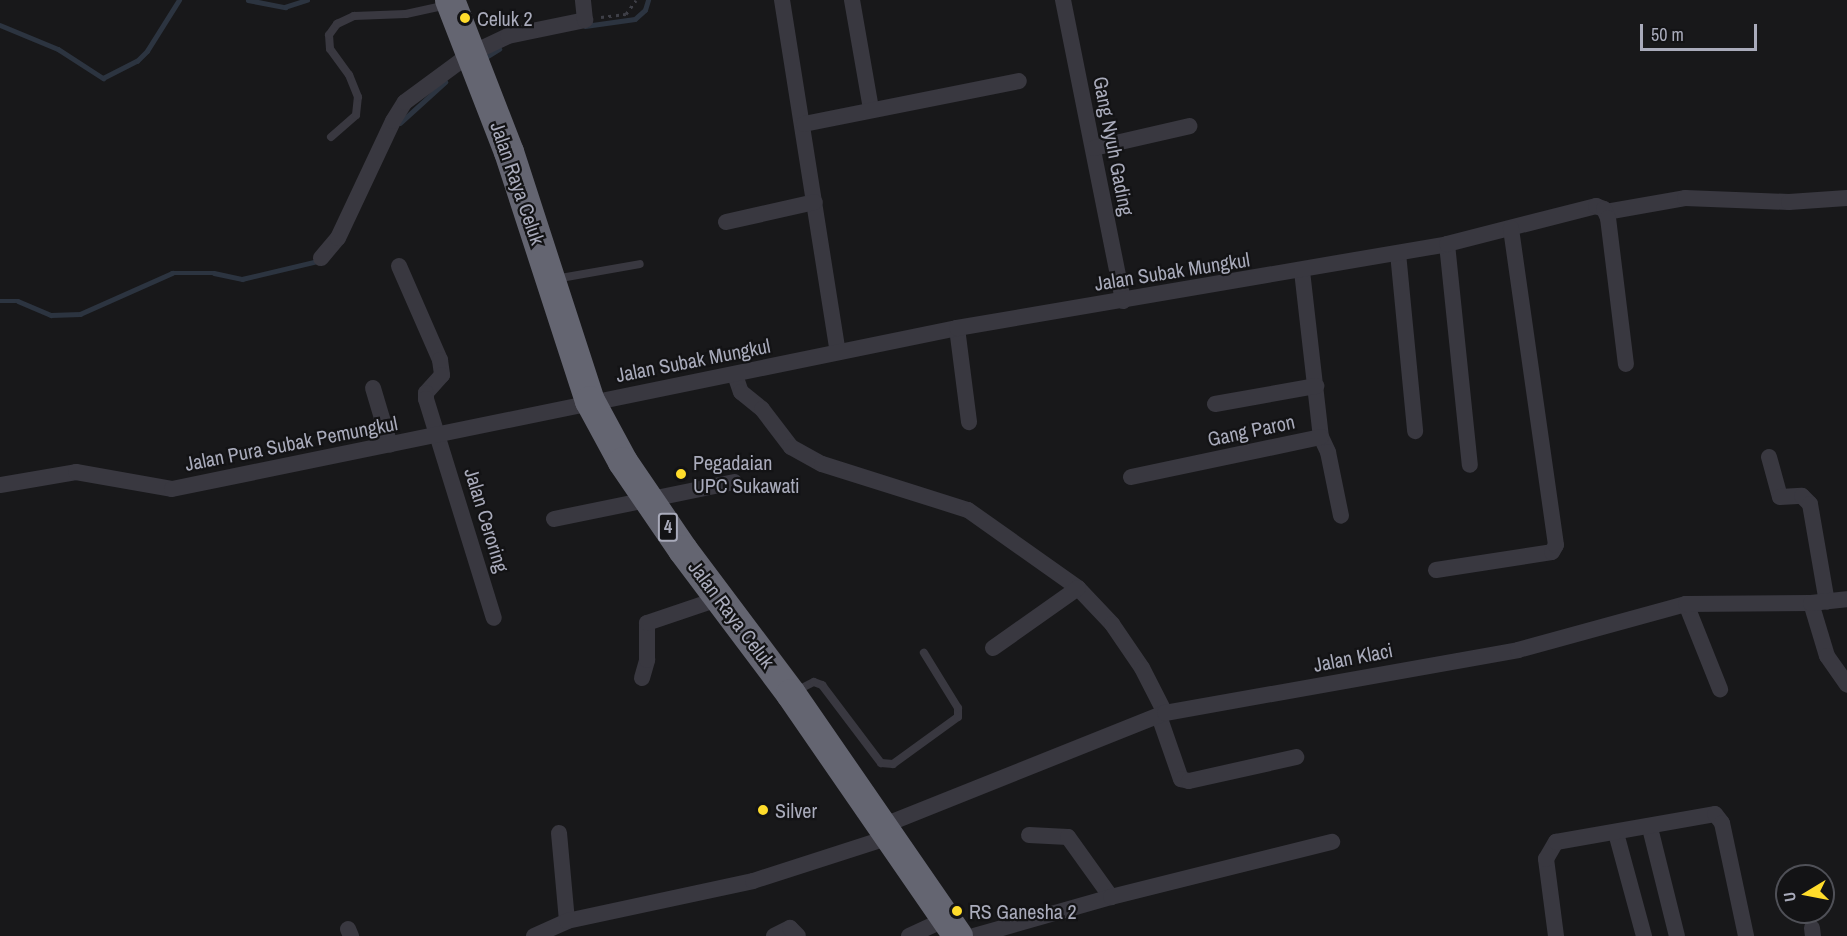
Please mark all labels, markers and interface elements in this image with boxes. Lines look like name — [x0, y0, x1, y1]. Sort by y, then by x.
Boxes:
place label: Celuk 2 — [477, 6, 533, 30]
marker: Celuk 2 — [458, 11, 472, 25]
scale bar — [1643, 12, 1760, 50]
text: 50 m — [1651, 22, 1684, 47]
street label: Gang Nyuh Gading — [1089, 74, 1139, 218]
street label: Jalan Raya Celuk — [486, 118, 550, 248]
street label: Jalan Subak Mungkul — [1093, 247, 1251, 295]
street label: Jalan Subak Mungkul — [614, 333, 772, 387]
street label: Gang Paron — [1205, 409, 1297, 451]
street label: Jalan Pura Subak Pemungkul — [183, 411, 399, 475]
place label: Pegadaian UPC Sukawati — [693, 450, 800, 497]
street label: Jalan Ceroring — [460, 465, 514, 575]
marker: Pegadaian UPC Sukawati — [674, 467, 688, 481]
road number: 4 — [658, 512, 678, 542]
street label: Jalan Raya Celuk — [684, 555, 780, 673]
street label: Jalan Klaci — [1311, 638, 1395, 676]
place label: Silver — [775, 798, 817, 822]
marker: Silver — [756, 803, 770, 817]
north arrow — [1775, 864, 1835, 924]
text: U — [1778, 890, 1801, 903]
place label: RS Ganesha 2 — [969, 899, 1077, 923]
marker: RS Ganesha 2 — [950, 904, 964, 918]

